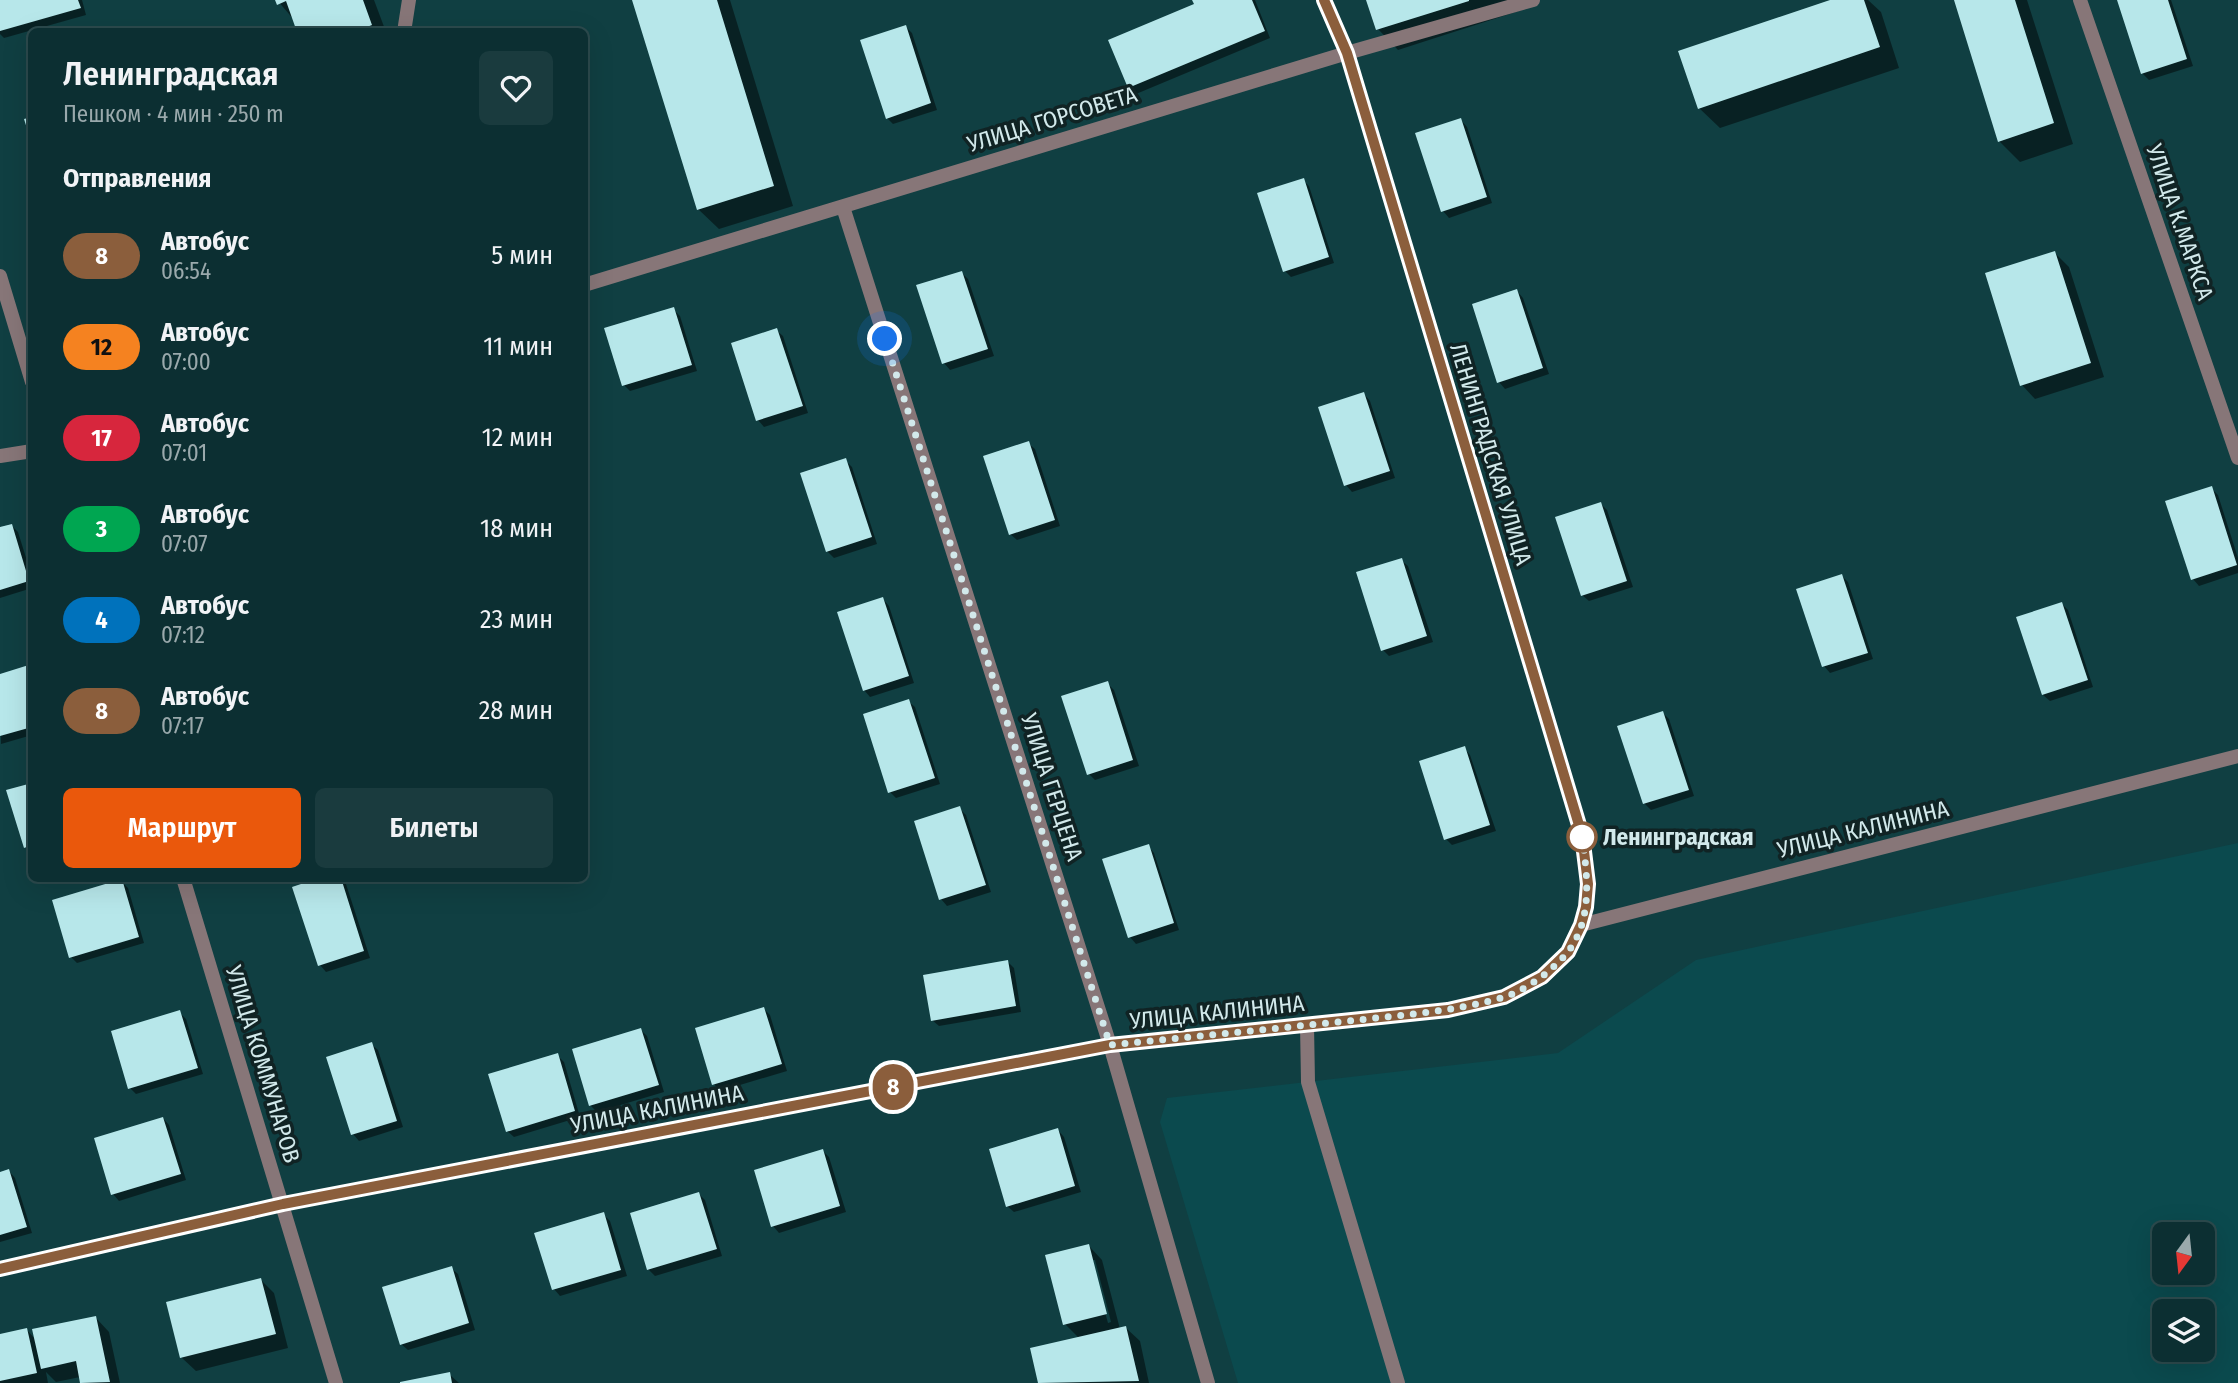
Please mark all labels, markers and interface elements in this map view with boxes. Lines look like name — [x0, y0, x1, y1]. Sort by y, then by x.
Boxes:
button: heart — [479, 51, 553, 125]
text: Ленинградская — [63, 54, 279, 94]
street label: УЛИЦА ГОРСОВЕТА — [963, 80, 1140, 158]
text: Пешком · 4 мин · 250 m — [63, 100, 284, 128]
street label: УЛИЦА К.МАРКСА — [2140, 139, 2220, 304]
text: Отправления — [63, 163, 212, 194]
text: Автобус — [161, 226, 249, 257]
text: 5 мин — [491, 240, 553, 271]
text: 8 — [95, 242, 108, 270]
text: 06:54 — [161, 257, 211, 285]
text: Автобус — [161, 317, 249, 348]
your location — [867, 321, 902, 356]
text: 11 мин — [483, 331, 553, 362]
text: 12 — [91, 333, 112, 361]
street label: ЛЕНИНГРАДСКАЯ УЛИЦА — [1444, 340, 1538, 568]
text: 07:00 — [161, 348, 211, 376]
text: Автобус — [161, 408, 249, 439]
text: 12 мин — [482, 422, 553, 453]
text: 17 — [91, 424, 112, 452]
text: 07:01 — [161, 439, 207, 467]
text: Автобус — [161, 499, 249, 530]
text: 18 мин — [480, 513, 553, 544]
text: 3 — [96, 515, 107, 543]
text: 07:07 — [161, 530, 208, 558]
text: Автобус — [161, 590, 249, 621]
text: 23 мин — [480, 604, 553, 635]
text: 4 — [95, 606, 108, 634]
text: 07:12 — [161, 621, 205, 649]
text: Автобус — [161, 681, 249, 712]
text: 28 мин — [479, 695, 553, 726]
text: 8 — [95, 697, 108, 725]
street label: УЛИЦА ГЕРЦЕНА — [1015, 709, 1089, 864]
text: 07:17 — [161, 712, 204, 740]
button: Маршрут — [63, 788, 301, 868]
button: Билеты — [315, 788, 553, 868]
street label: УЛИЦА КАЛИНИНА — [1774, 794, 1951, 864]
marker: Ленинградская — [1567, 822, 1597, 852]
place label: Ленинградская — [1603, 823, 1754, 851]
street label: УЛИЦА КОММУНАРОВ — [219, 961, 306, 1166]
street label: УЛИЦА КАЛИНИНА — [1127, 989, 1306, 1035]
line badge: 8 — [870, 1064, 916, 1110]
text: 8 — [887, 1073, 899, 1101]
street label: УЛИЦА КАЛИНИНА — [567, 1079, 746, 1140]
north arrow — [2152, 1222, 2216, 1284]
map controls — [2152, 1222, 2215, 1362]
button: layers — [2152, 1299, 2215, 1362]

